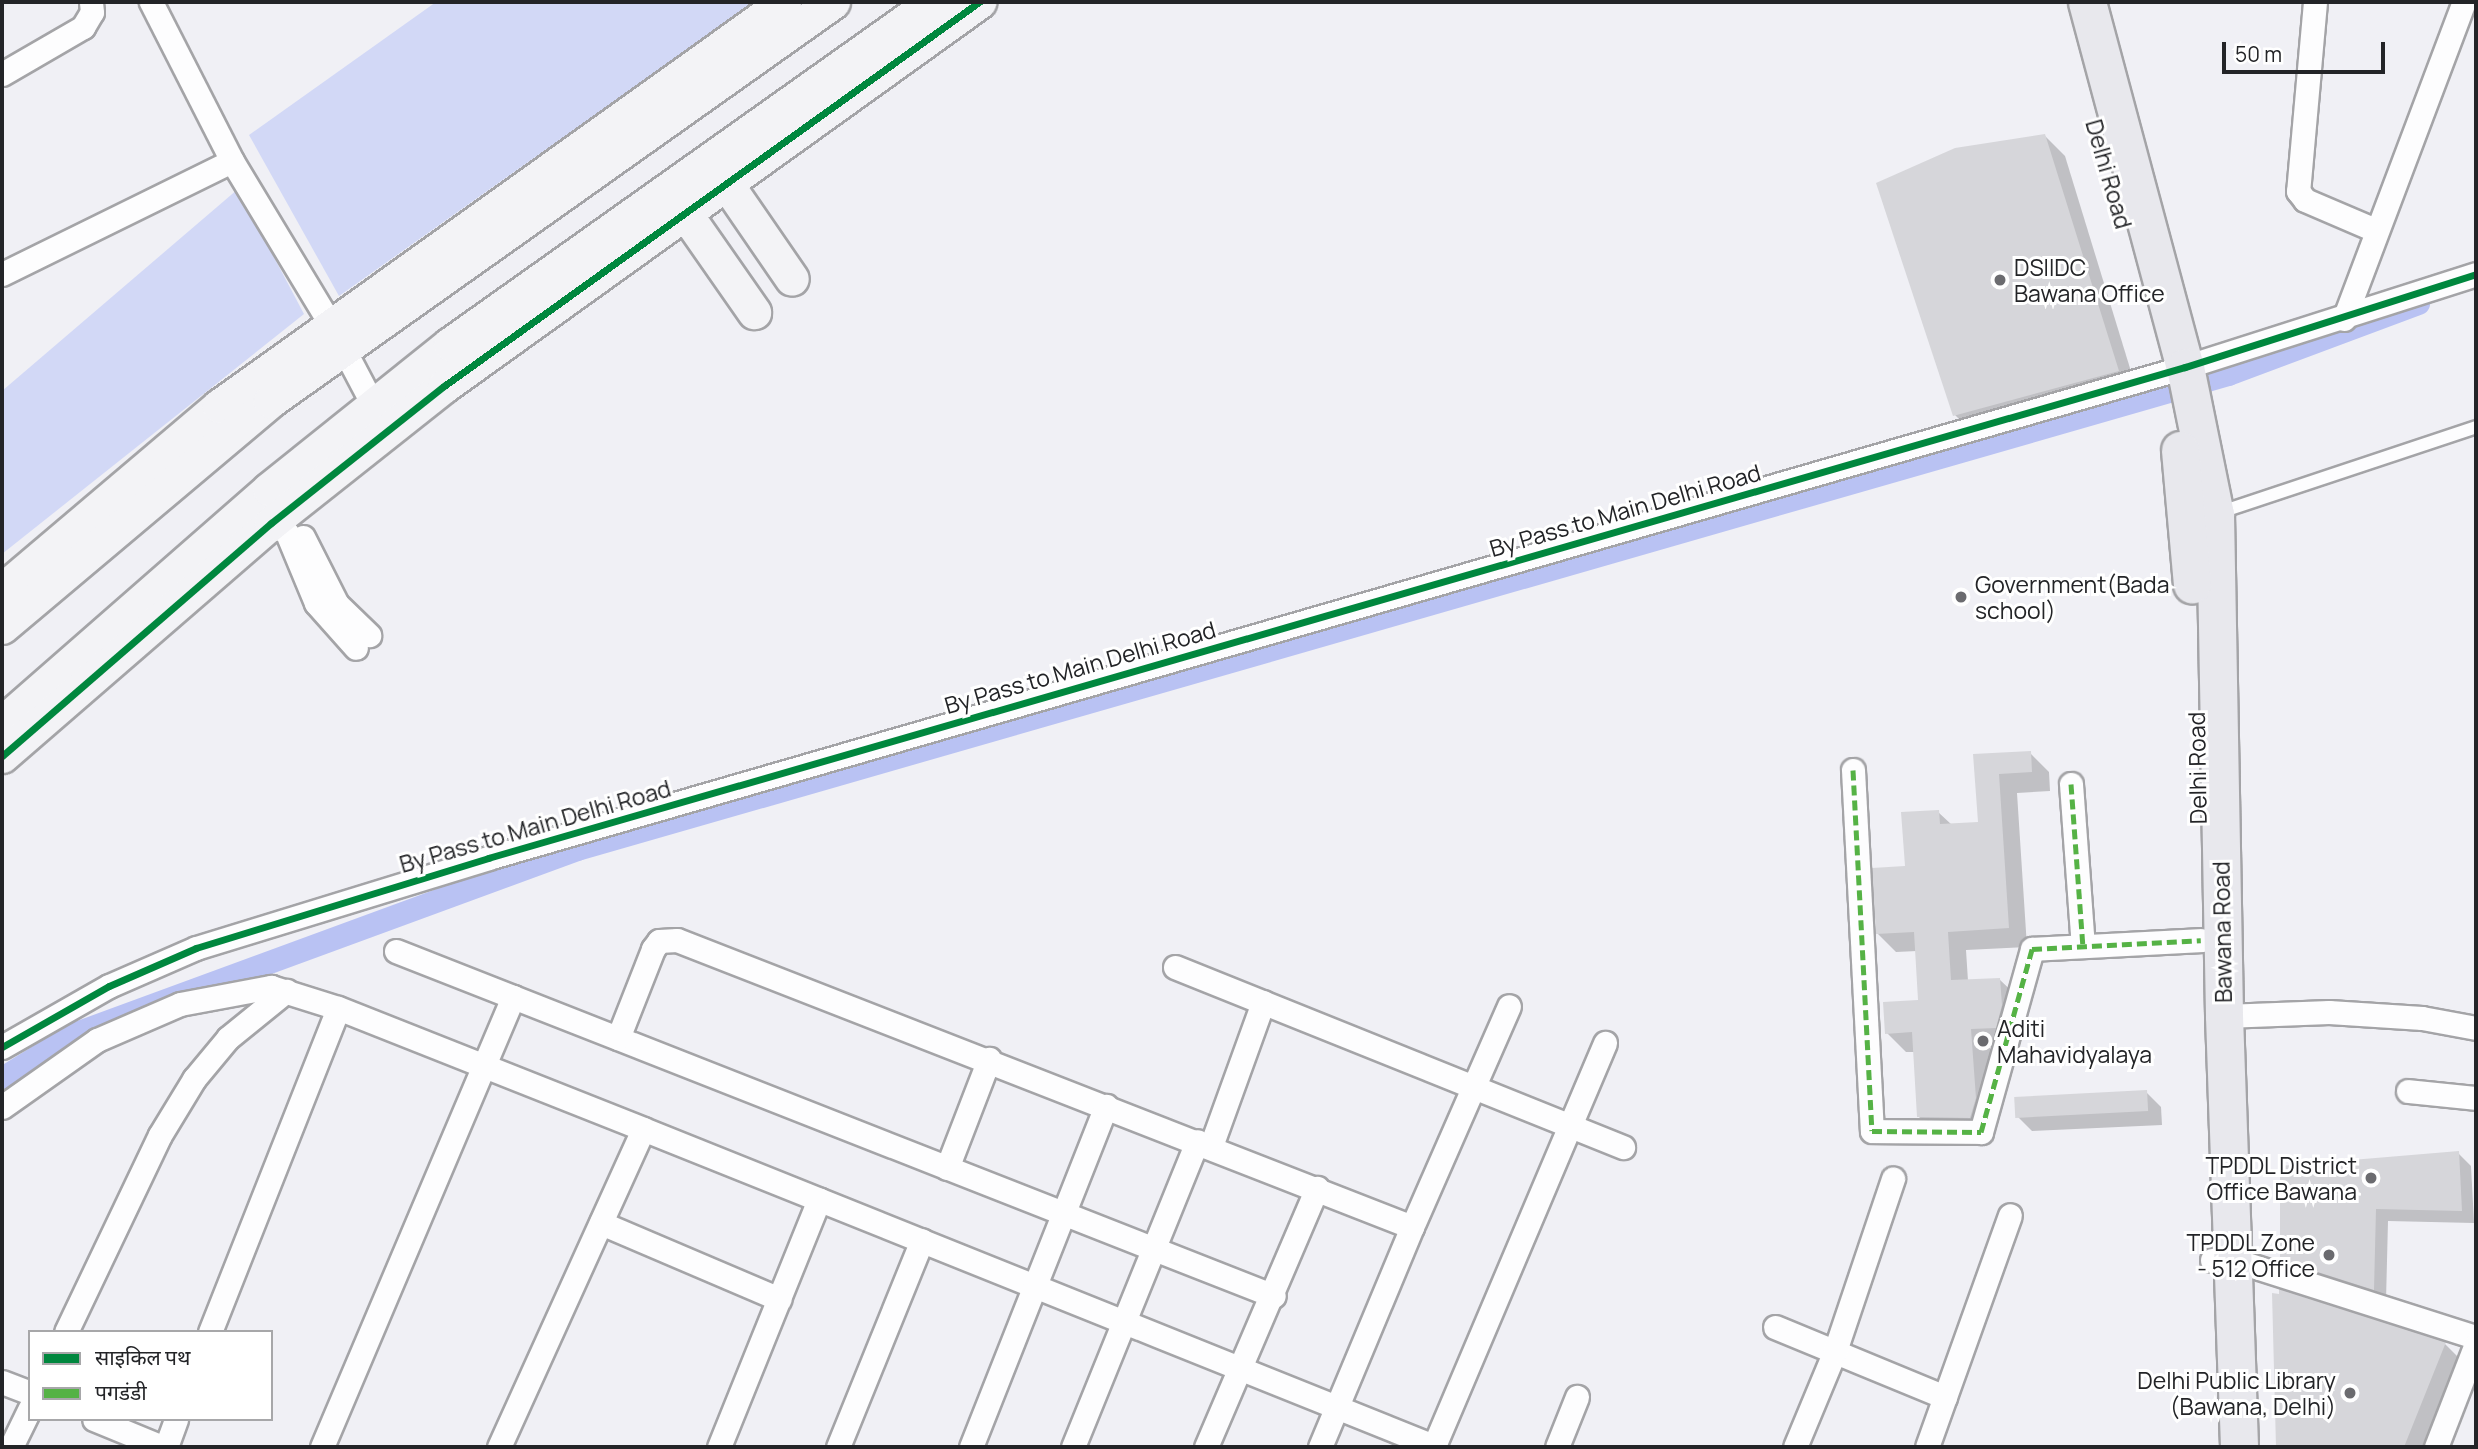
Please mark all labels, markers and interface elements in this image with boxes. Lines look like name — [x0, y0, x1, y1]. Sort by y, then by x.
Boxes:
scale bar — [2226, 28, 2389, 72]
text: 50 m — [2235, 40, 2282, 68]
street label: Delhi Road — [2080, 116, 2138, 232]
place label: DSIIDC Bawana Office — [2014, 253, 2165, 307]
marker: DSIIDC Bawana Office — [1992, 272, 2008, 288]
street label: By Pass to Main Delhi Road — [1486, 458, 1764, 562]
place label: Government(Bada school) — [1975, 570, 2169, 624]
marker: Government(Bada school) — [1953, 589, 1969, 605]
street label: By Pass to Main Delhi Road — [941, 615, 1219, 719]
street label: Delhi Road — [2182, 712, 2212, 824]
street label: By Pass to Main Delhi Road — [396, 774, 674, 878]
street label: Bawana Road — [2207, 861, 2237, 1003]
place label: Aditi Mahavidyalaya — [1997, 1014, 2152, 1068]
marker: Aditi Mahavidyalaya — [1975, 1033, 1991, 1049]
place label: TPDDL District Office Bawana — [2204, 1151, 2357, 1205]
marker: TPDDL District Office Bawana — [2363, 1170, 2379, 1186]
place label: TPDDL Zone - 512 Office — [2185, 1228, 2315, 1282]
marker: TPDDL Zone - 512 Office — [2321, 1247, 2337, 1263]
legend — [28, 1330, 273, 1421]
text: साइकिल पथ — [95, 1343, 190, 1371]
place label: Delhi Public Library (Bawana, Delhi) — [2137, 1366, 2336, 1420]
text: पगडंडी — [95, 1378, 147, 1406]
marker: Delhi Public Library (Bawana, Delhi) — [2342, 1385, 2358, 1401]

